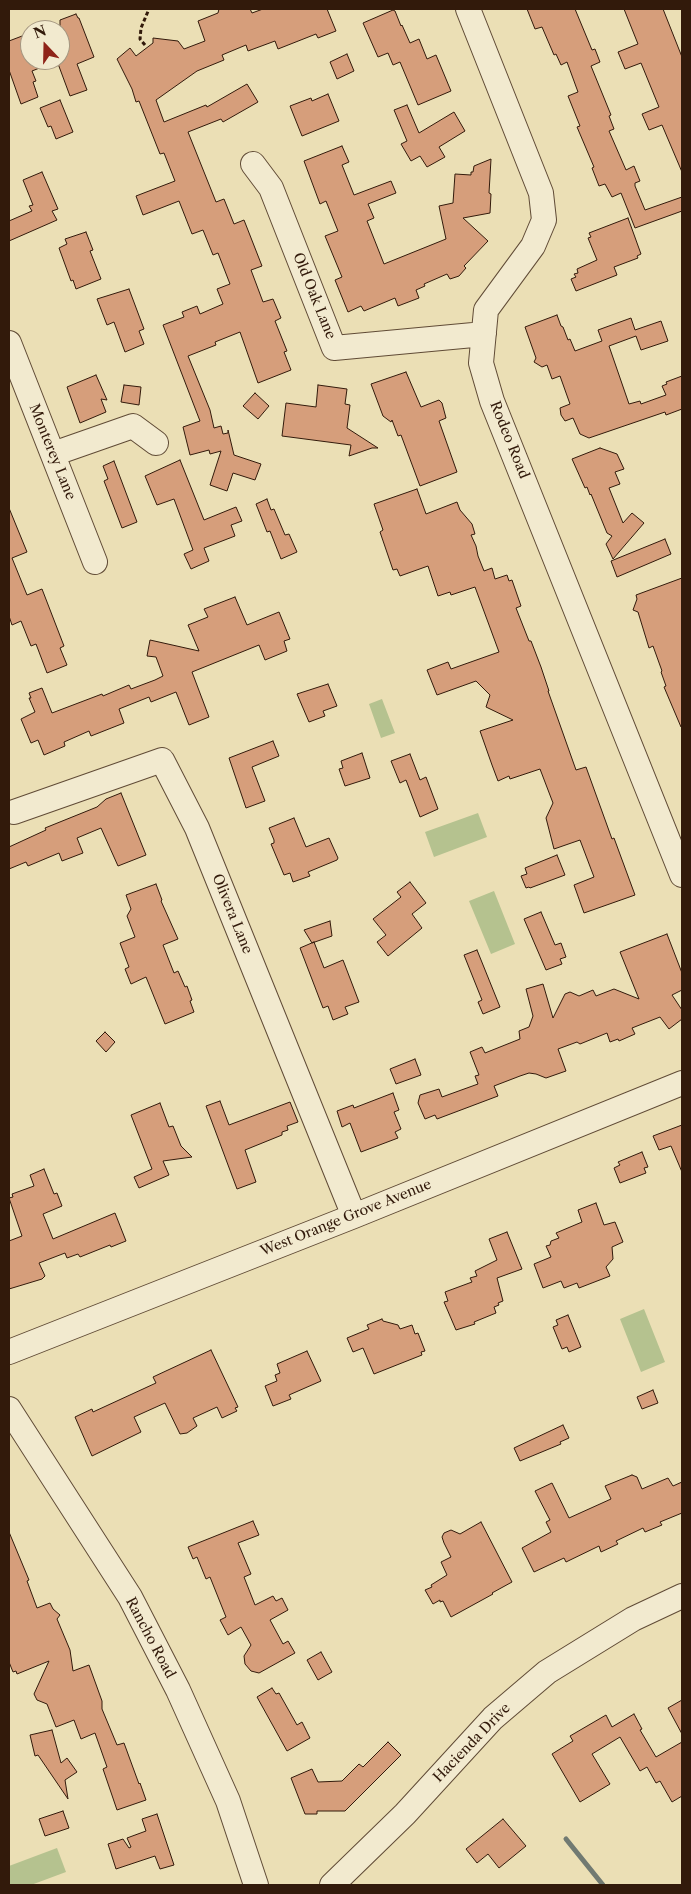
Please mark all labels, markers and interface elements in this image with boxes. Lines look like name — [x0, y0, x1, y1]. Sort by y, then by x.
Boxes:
north arrow — [20, 20, 70, 70]
text: N — [31, 21, 49, 43]
street label: Old Oak Lane — [289, 250, 339, 342]
street label: Rodeo Road — [486, 399, 532, 481]
street label: Monterey Lane — [25, 402, 79, 502]
street label: Olivera Lane — [208, 871, 256, 957]
street label: West Orange Grove Avenue — [258, 1176, 434, 1260]
street label: Rancho Road — [122, 1595, 178, 1681]
street label: Hacienda Drive — [430, 1700, 514, 1786]

